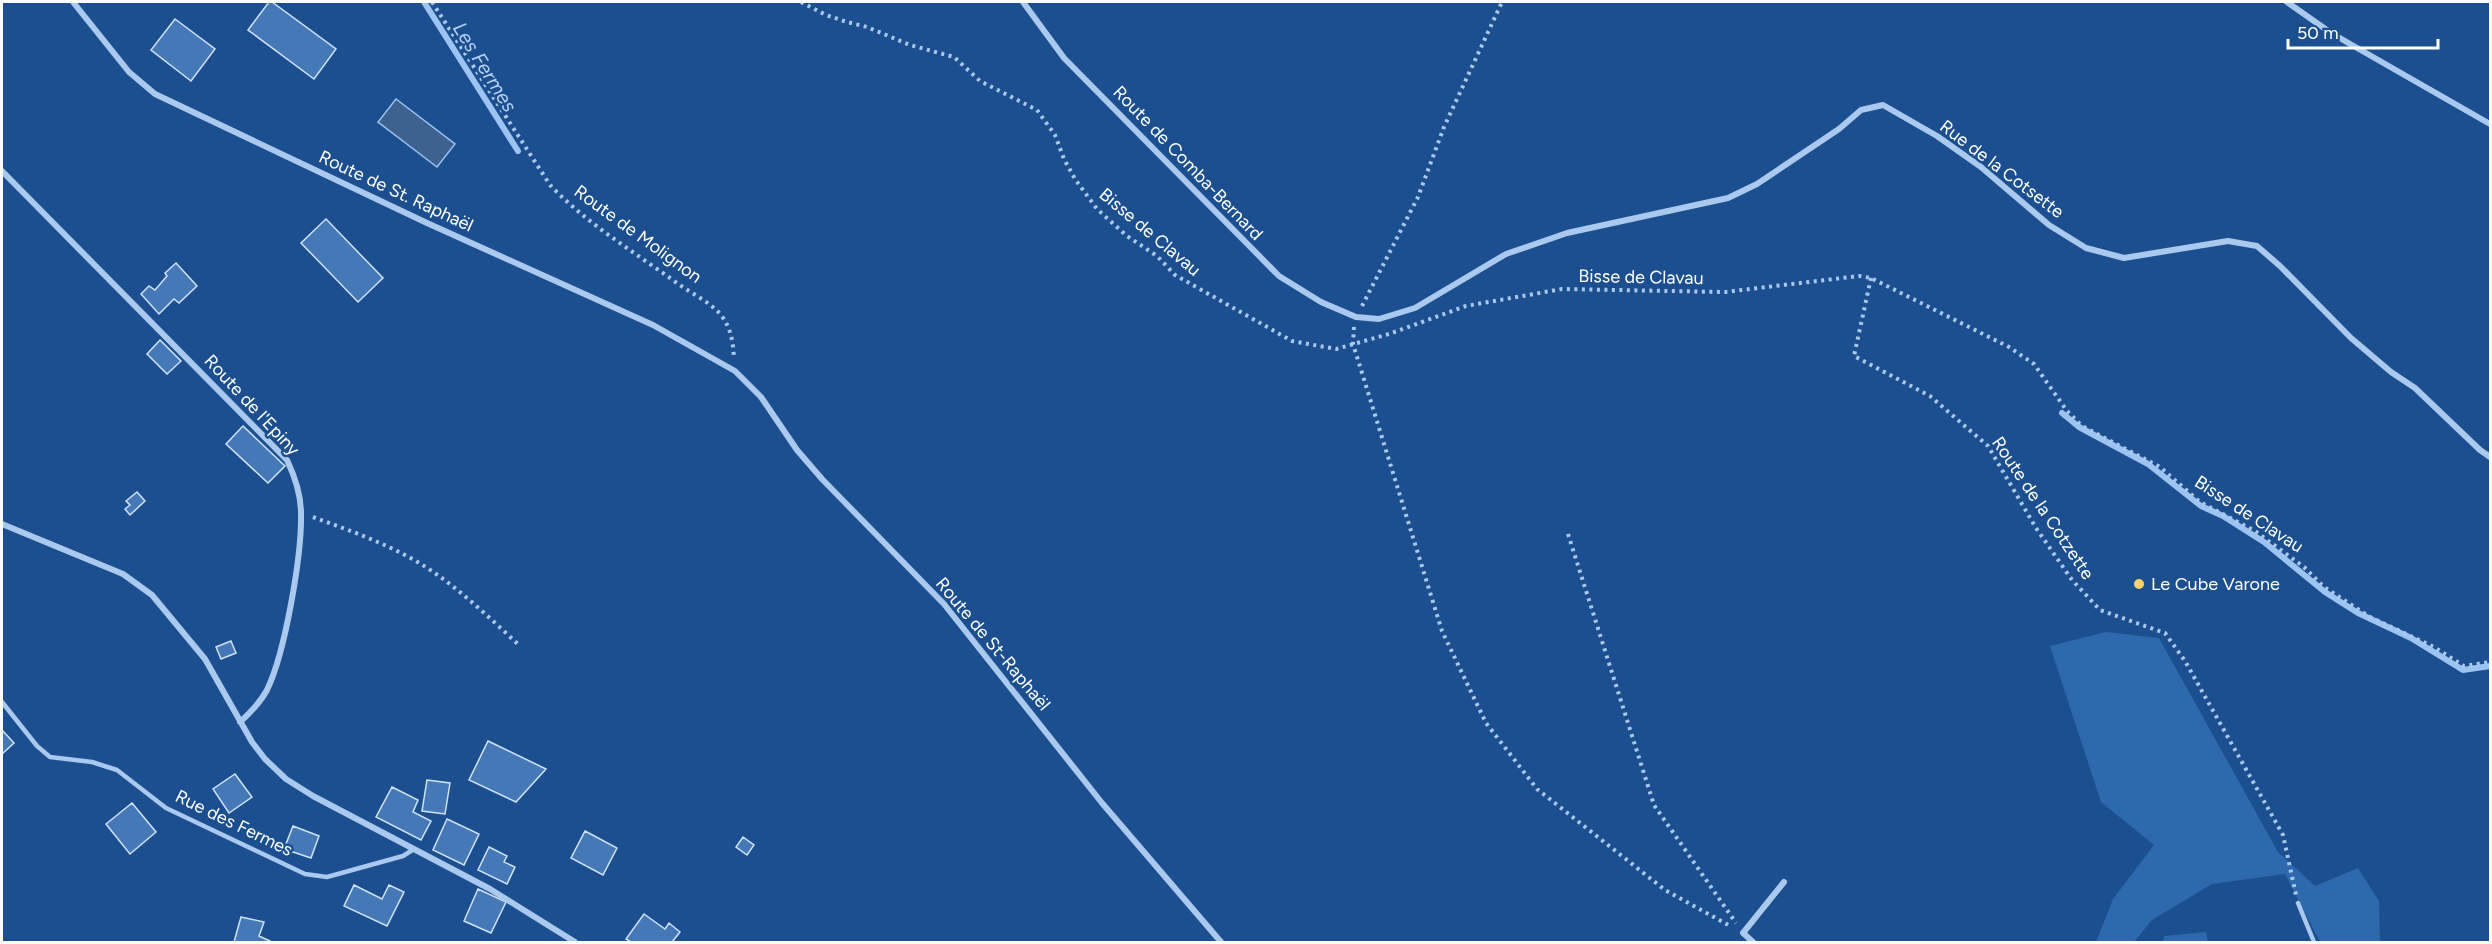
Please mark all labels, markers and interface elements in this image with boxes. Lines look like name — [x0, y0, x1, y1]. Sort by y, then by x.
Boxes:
scale bar — [2288, 12, 2438, 50]
water label: Les Fermes — [448, 18, 522, 117]
text: 50 m — [2297, 22, 2339, 44]
street label: Route de Comba-Bernard — [1108, 81, 1268, 245]
street label: Rue de la Cotsette — [1936, 115, 2069, 223]
street label: Route de St. Raphaël — [315, 146, 477, 236]
street label: Route de Molignon — [570, 180, 706, 288]
street label: Bisse de Clavau — [1095, 183, 1205, 281]
street label: Bisse de Clavau — [1578, 265, 1704, 289]
street label: Route de l'Epiny — [200, 350, 305, 460]
street label: Route de la Cotzette — [1987, 432, 2099, 584]
street label: Bisse de Clavau — [2190, 471, 2308, 557]
street label: Route de St-Raphaël — [931, 573, 1055, 715]
place label: Le Cube Varone — [2151, 573, 2280, 595]
marker: Le Cube Varone — [2132, 577, 2146, 591]
street label: Rue des Fermes — [172, 785, 296, 861]

